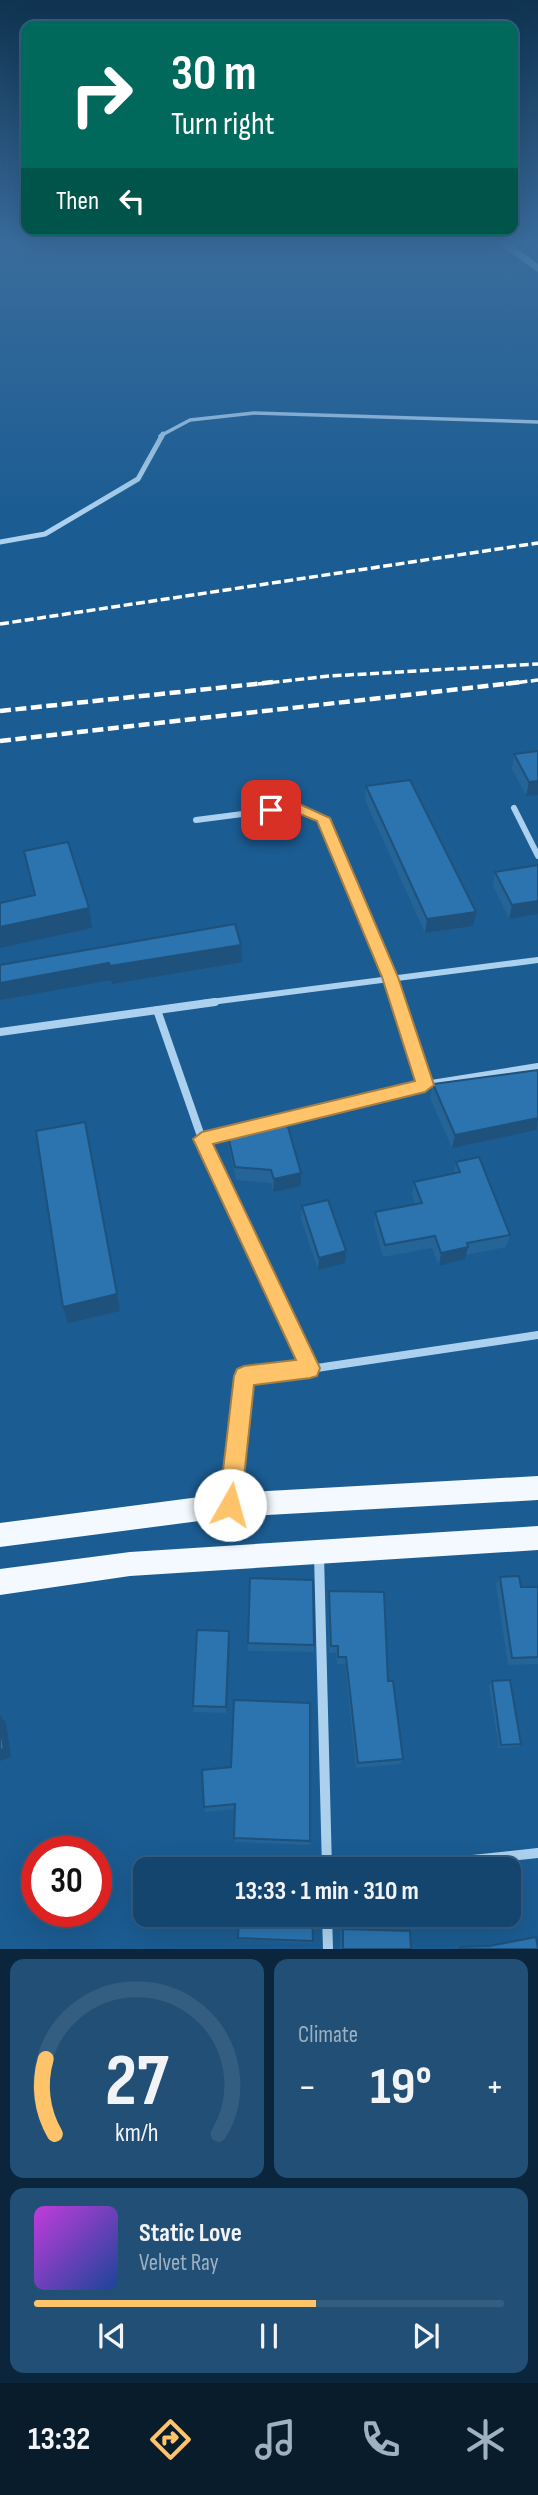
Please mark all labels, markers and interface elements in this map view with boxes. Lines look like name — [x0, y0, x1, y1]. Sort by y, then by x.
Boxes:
text: 30 m — [171, 45, 256, 104]
icon: right — [56, 49, 147, 140]
text: Turn right — [171, 105, 275, 144]
icon: left — [113, 182, 151, 220]
text: Then — [56, 186, 99, 217]
pin — [241, 780, 301, 840]
icon: arrive — [252, 791, 290, 829]
position arrow — [193, 1468, 267, 1542]
speed limit sign: 30 — [21, 1836, 112, 1927]
text: 13:33 · 1 min · 310 m — [235, 1876, 419, 1907]
text: Climate — [298, 2021, 358, 2049]
text: 27 — [105, 2039, 169, 2127]
text: 19° — [370, 2056, 432, 2119]
text: − — [298, 2065, 317, 2110]
text: + — [485, 2065, 504, 2110]
text: km/h — [115, 2118, 159, 2149]
text: Static Love — [139, 2218, 242, 2249]
text: Velvet Ray — [139, 2249, 219, 2277]
icon: previous — [93, 2317, 131, 2355]
icon: pause — [250, 2317, 288, 2355]
icon: next — [407, 2317, 445, 2355]
icon: directions — [146, 2415, 195, 2464]
icon: music — [251, 2415, 300, 2464]
icon: phone — [356, 2415, 405, 2464]
icon: climate — [461, 2415, 510, 2464]
text: 13:32 — [28, 2420, 90, 2459]

